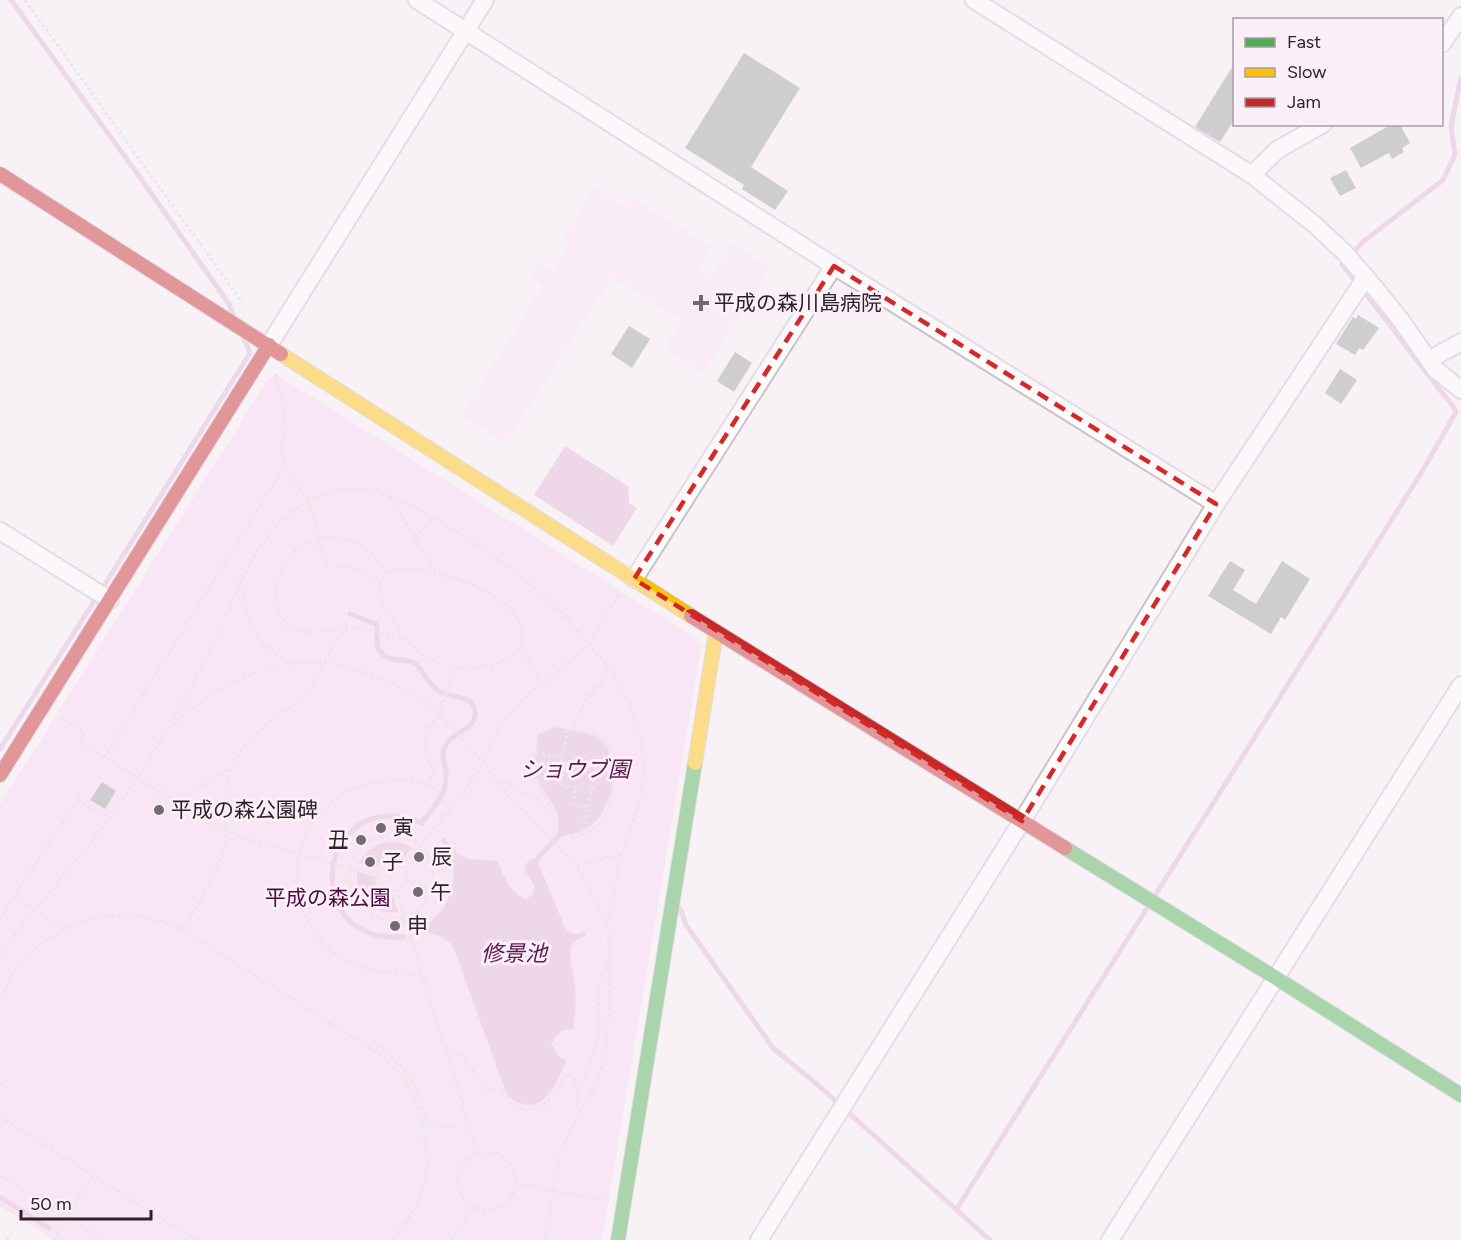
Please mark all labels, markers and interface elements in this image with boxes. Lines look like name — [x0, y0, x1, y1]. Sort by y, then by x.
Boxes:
legend — [1233, 18, 1443, 126]
text: Fast — [1287, 31, 1321, 53]
text: Slow — [1287, 61, 1326, 83]
text: Jam — [1287, 91, 1321, 113]
place label: 平成の森川島病院 — [714, 290, 882, 315]
marker: 平成の森川島病院 — [692, 294, 710, 312]
water label: ショウブ園 — [520, 756, 633, 783]
place label: 平成の森公園碑 — [171, 797, 318, 822]
marker: 平成の森公園碑 — [152, 803, 166, 817]
place label: 寅 — [393, 815, 414, 840]
marker: 寅 — [374, 821, 388, 835]
place label: 丑 — [328, 827, 349, 852]
marker: 丑 — [354, 833, 368, 847]
place label: 辰 — [431, 844, 452, 869]
place label: 子 — [382, 849, 403, 874]
marker: 辰 — [412, 850, 426, 864]
marker: 子 — [363, 855, 377, 869]
place label: 午 — [430, 879, 451, 904]
park label: 平成の森公園 — [265, 885, 391, 910]
marker: 午 — [411, 885, 425, 899]
place label: 申 — [407, 913, 428, 938]
marker: 申 — [388, 919, 402, 933]
water label: 修景池 — [481, 940, 549, 967]
scale bar — [21, 1183, 152, 1221]
text: 50 m — [30, 1193, 72, 1215]

